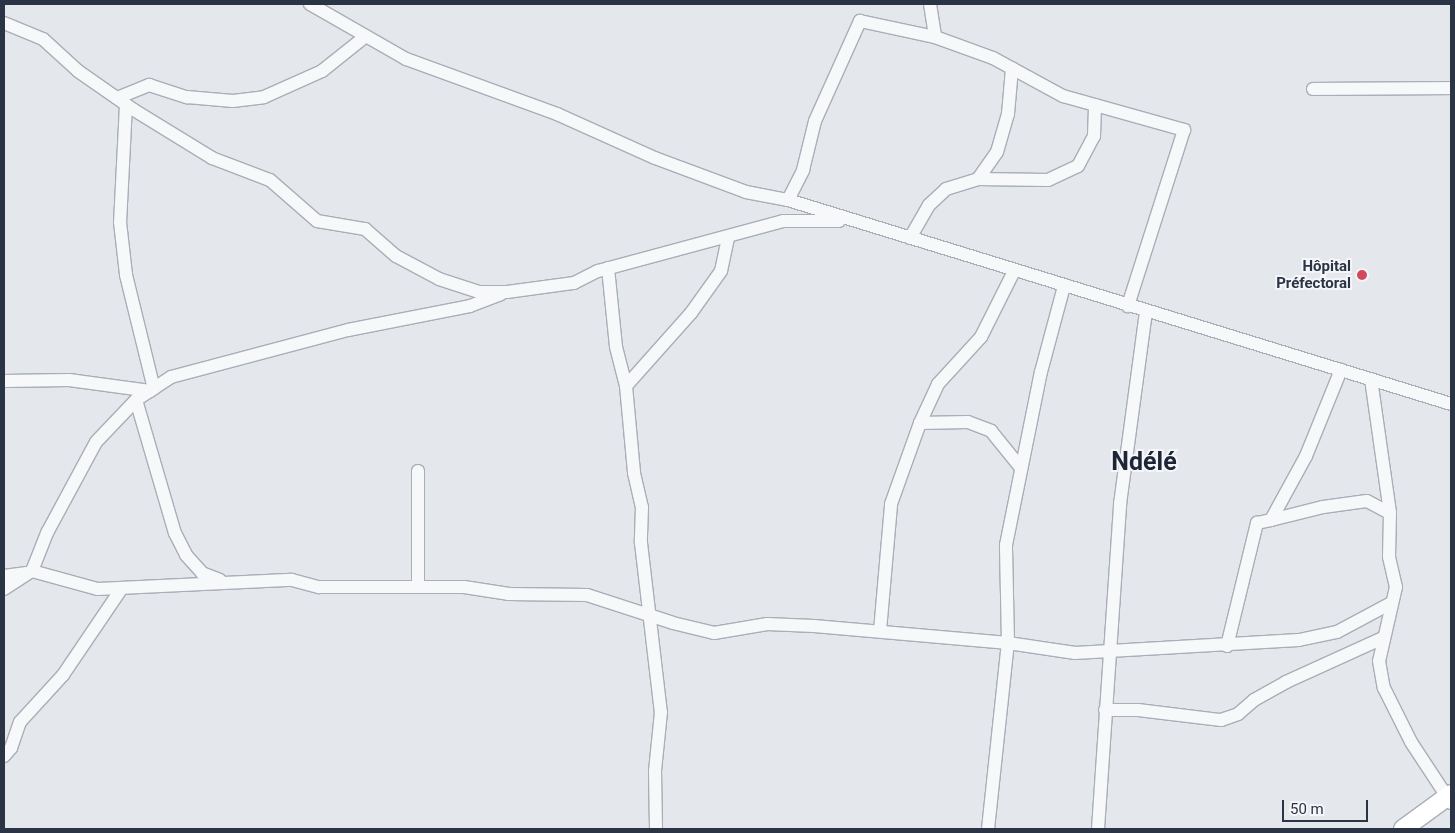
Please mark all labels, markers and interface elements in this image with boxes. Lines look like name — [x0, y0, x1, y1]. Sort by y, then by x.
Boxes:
place label: Hôpital Préfectoral — [1276, 257, 1351, 292]
marker: Hôpital Préfectoral — [1355, 268, 1369, 282]
district label: Ndélé — [1111, 447, 1177, 477]
scale bar — [1285, 790, 1371, 822]
text: 50 m — [1290, 800, 1324, 818]

